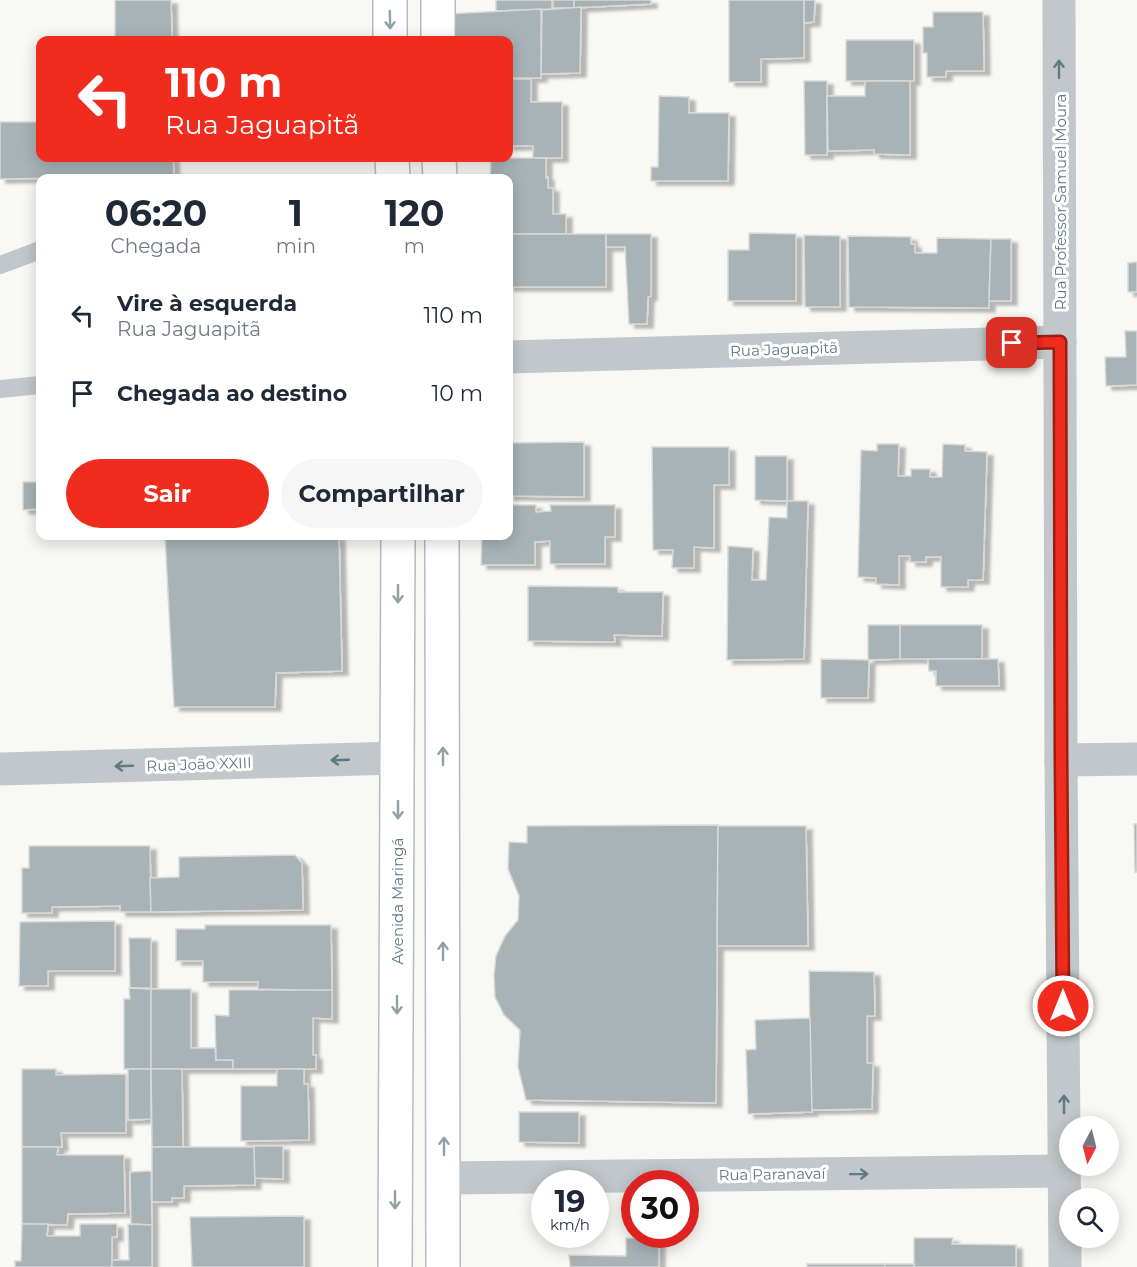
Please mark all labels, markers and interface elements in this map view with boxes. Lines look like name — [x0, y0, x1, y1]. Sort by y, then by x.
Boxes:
one-way arrow — [384, 10, 396, 30]
text: 110 m — [165, 56, 282, 108]
one-way arrow — [1053, 59, 1065, 79]
icon: left — [66, 60, 144, 138]
street label: Rua Professor Samuel Moura — [1051, 94, 1070, 310]
text: Rua Jaguapitã — [165, 108, 359, 141]
text: 06:20 — [105, 191, 207, 235]
text: 1 — [289, 191, 303, 235]
text: 120 — [385, 191, 444, 235]
text: Chegada — [111, 234, 201, 258]
text: min — [276, 234, 316, 258]
text: m — [404, 234, 425, 258]
text: Vire à esquerda — [117, 290, 297, 317]
icon: left — [66, 299, 99, 332]
text: 110 m — [423, 302, 483, 329]
text: Rua Jaguapitã — [117, 317, 261, 341]
pin — [986, 317, 1037, 368]
icon: arrive — [995, 326, 1028, 359]
street label: Rua Jaguapitã — [730, 338, 838, 360]
icon: arrive — [66, 377, 99, 410]
text: Chegada ao destino — [117, 380, 347, 407]
text: 10 m — [431, 380, 483, 407]
button: Sair — [66, 459, 269, 528]
button: Compartilhar — [281, 459, 483, 528]
one-way arrow — [392, 583, 404, 603]
one-way arrow — [437, 746, 449, 766]
street label: Rua João XXIII — [146, 753, 252, 775]
one-way arrow — [330, 754, 350, 765]
one-way arrow — [114, 760, 134, 771]
one-way arrow — [392, 799, 404, 819]
street label: Avenida Maringá — [388, 838, 407, 964]
one-way arrow — [437, 941, 449, 961]
position arrow — [1031, 974, 1095, 1038]
one-way arrow — [391, 994, 403, 1014]
one-way arrow — [1058, 1094, 1070, 1114]
north arrow — [1059, 1116, 1119, 1176]
map controls — [1059, 1116, 1119, 1248]
one-way arrow — [438, 1136, 450, 1156]
street label: Rua Paranavaí — [718, 1164, 827, 1184]
one-way arrow — [849, 1168, 869, 1179]
speed limit sign: 30 — [621, 1170, 699, 1248]
text: 19 — [555, 1183, 585, 1220]
button: search — [1059, 1188, 1119, 1248]
one-way arrow — [389, 1189, 401, 1209]
text: km/h — [550, 1215, 590, 1234]

